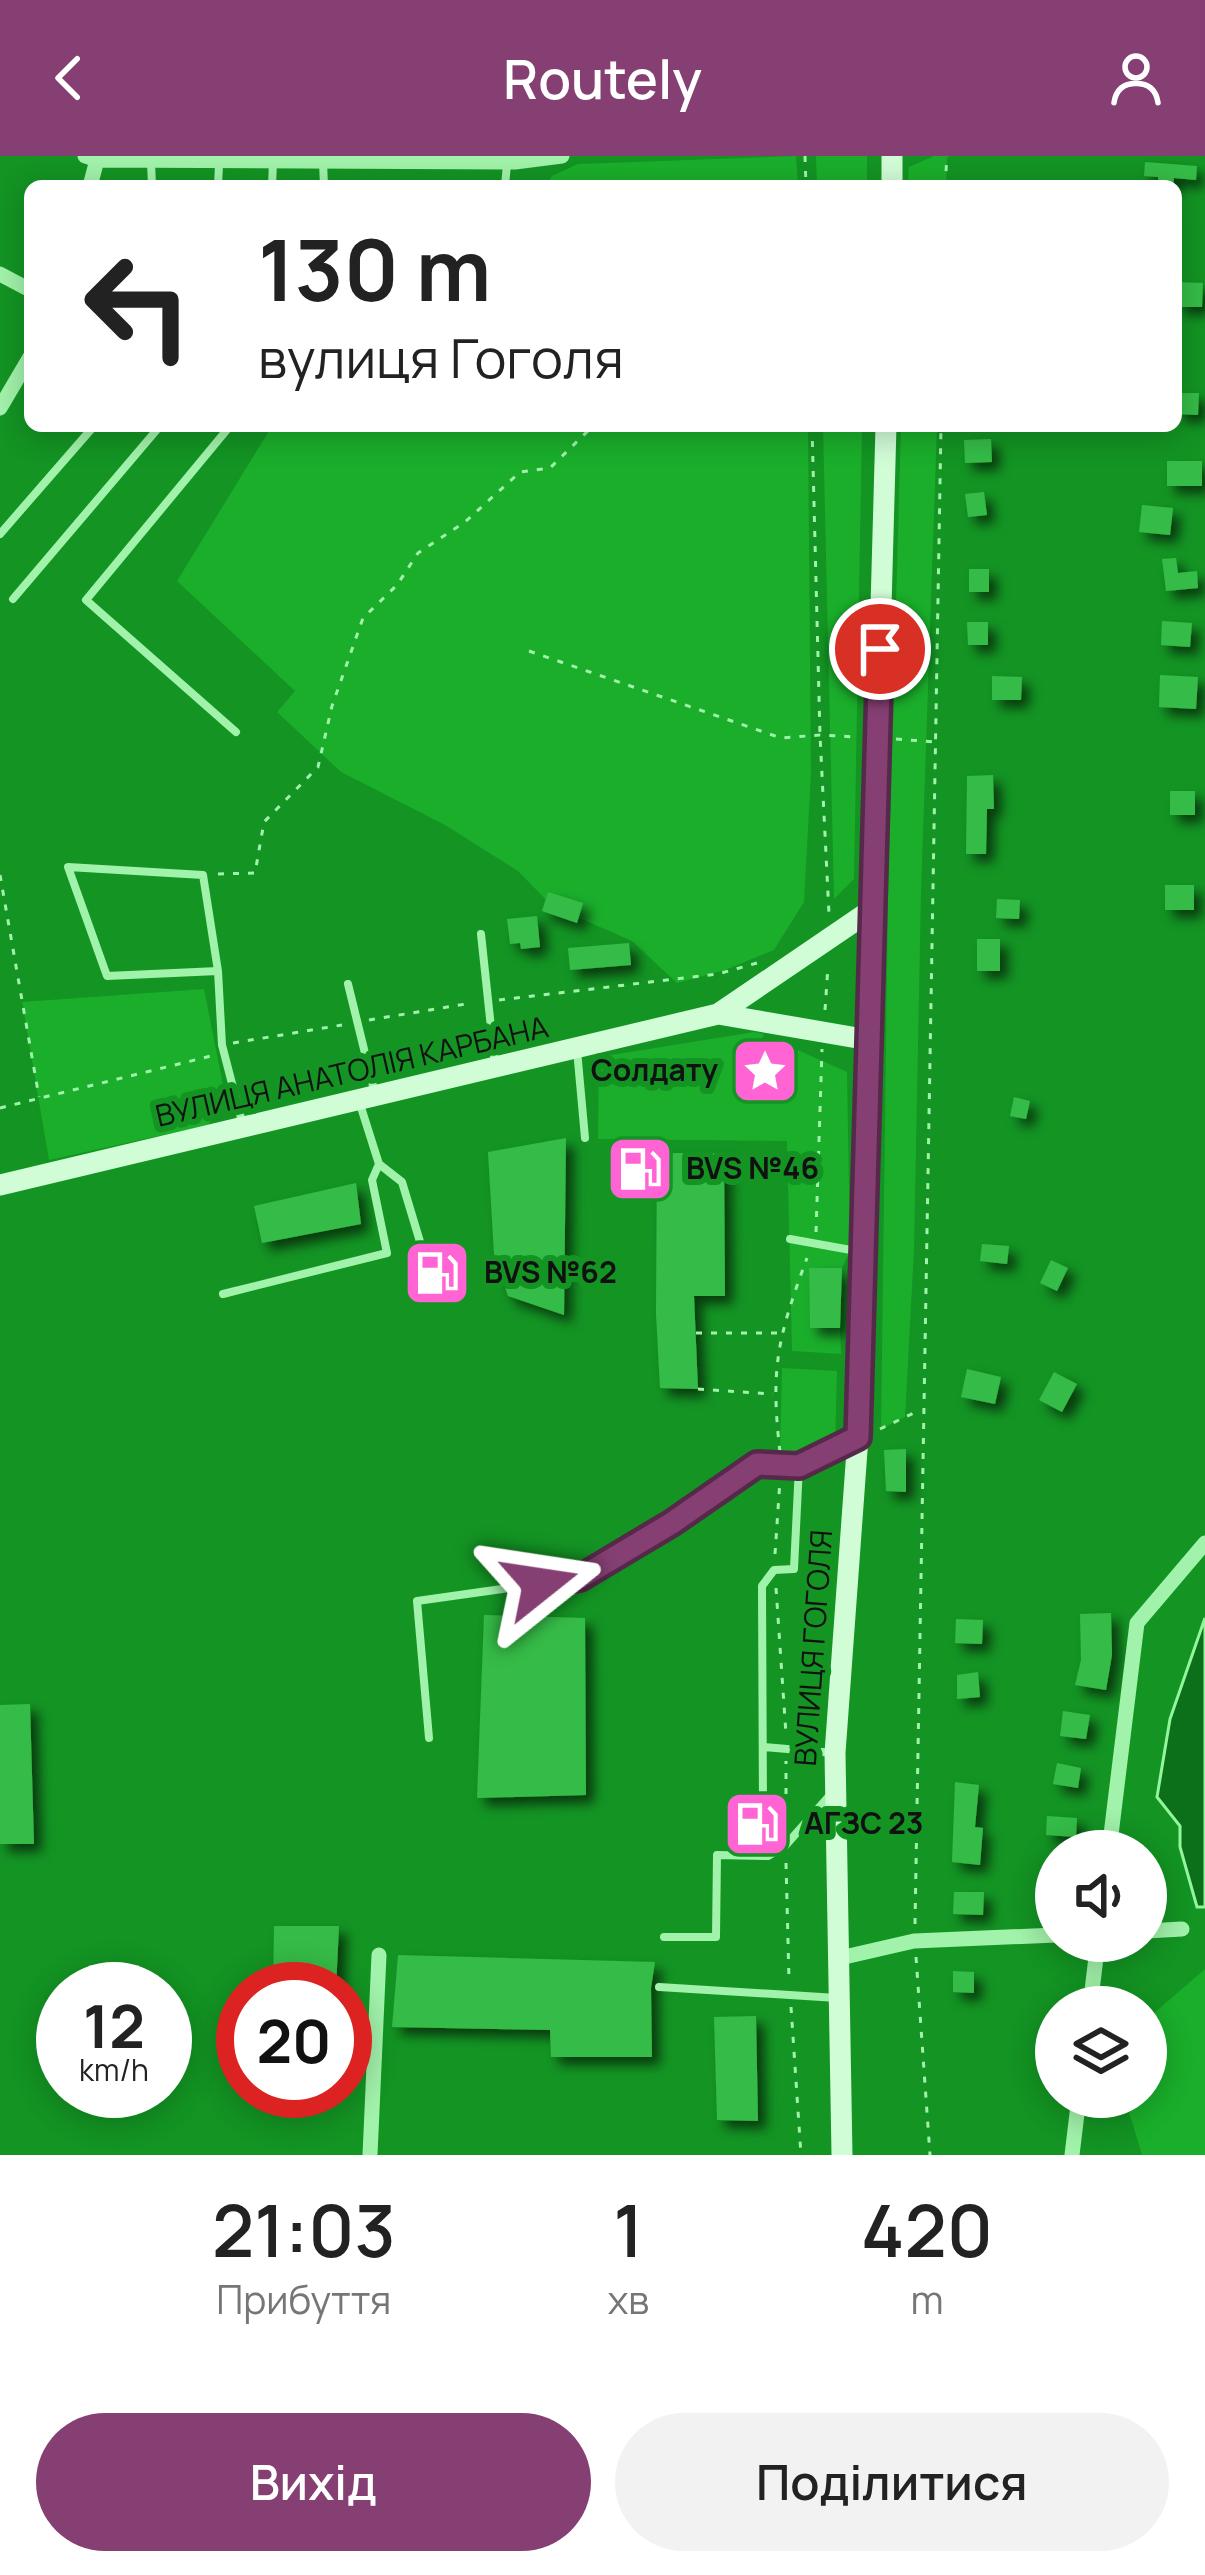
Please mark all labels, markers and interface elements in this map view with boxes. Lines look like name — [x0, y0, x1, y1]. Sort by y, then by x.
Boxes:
text: Routely — [503, 41, 702, 115]
icon: back — [36, 45, 102, 111]
icon: person — [1103, 45, 1169, 111]
text: 130 m — [258, 211, 491, 326]
icon: left — [60, 228, 216, 384]
text: вулиця Гоголя — [258, 320, 624, 394]
pin — [829, 598, 931, 700]
icon: arrive — [847, 616, 913, 682]
street label: ВУЛИЦЯ АНАТОЛІЯ КАРБАНА — [151, 1005, 552, 1136]
place icon: Солдату — [730, 1036, 800, 1106]
place label: Солдату — [591, 1049, 718, 1090]
fuel station icon: BVS №46 — [605, 1134, 675, 1204]
place label: BVS №46 — [686, 1147, 819, 1188]
fuel station icon: BVS №62 — [402, 1238, 472, 1308]
place label: BVS №62 — [484, 1251, 617, 1292]
position arrow — [477, 1521, 603, 1647]
street label: ВУЛИЦЯ ГОГОЛЯ — [784, 1528, 841, 1767]
fuel station icon: АГЗС 23 — [722, 1789, 792, 1859]
place label: АГЗС 23 — [804, 1802, 923, 1843]
map controls — [1035, 1830, 1167, 2118]
button: sound — [1035, 1830, 1167, 1962]
speed limit sign: 20 — [216, 1962, 372, 2118]
text: 12 — [83, 1984, 145, 2066]
button: layers — [1035, 1986, 1167, 2118]
text: km/h — [79, 2049, 149, 2090]
text: 21:03 — [212, 2180, 396, 2279]
text: 1 — [613, 2180, 644, 2279]
text: 420 — [861, 2180, 993, 2279]
text: Прибуття — [216, 2272, 391, 2326]
text: хв — [608, 2272, 649, 2326]
text: m — [910, 2272, 944, 2326]
button: Вихід — [36, 2413, 591, 2551]
button: Поділитися — [615, 2413, 1169, 2551]

